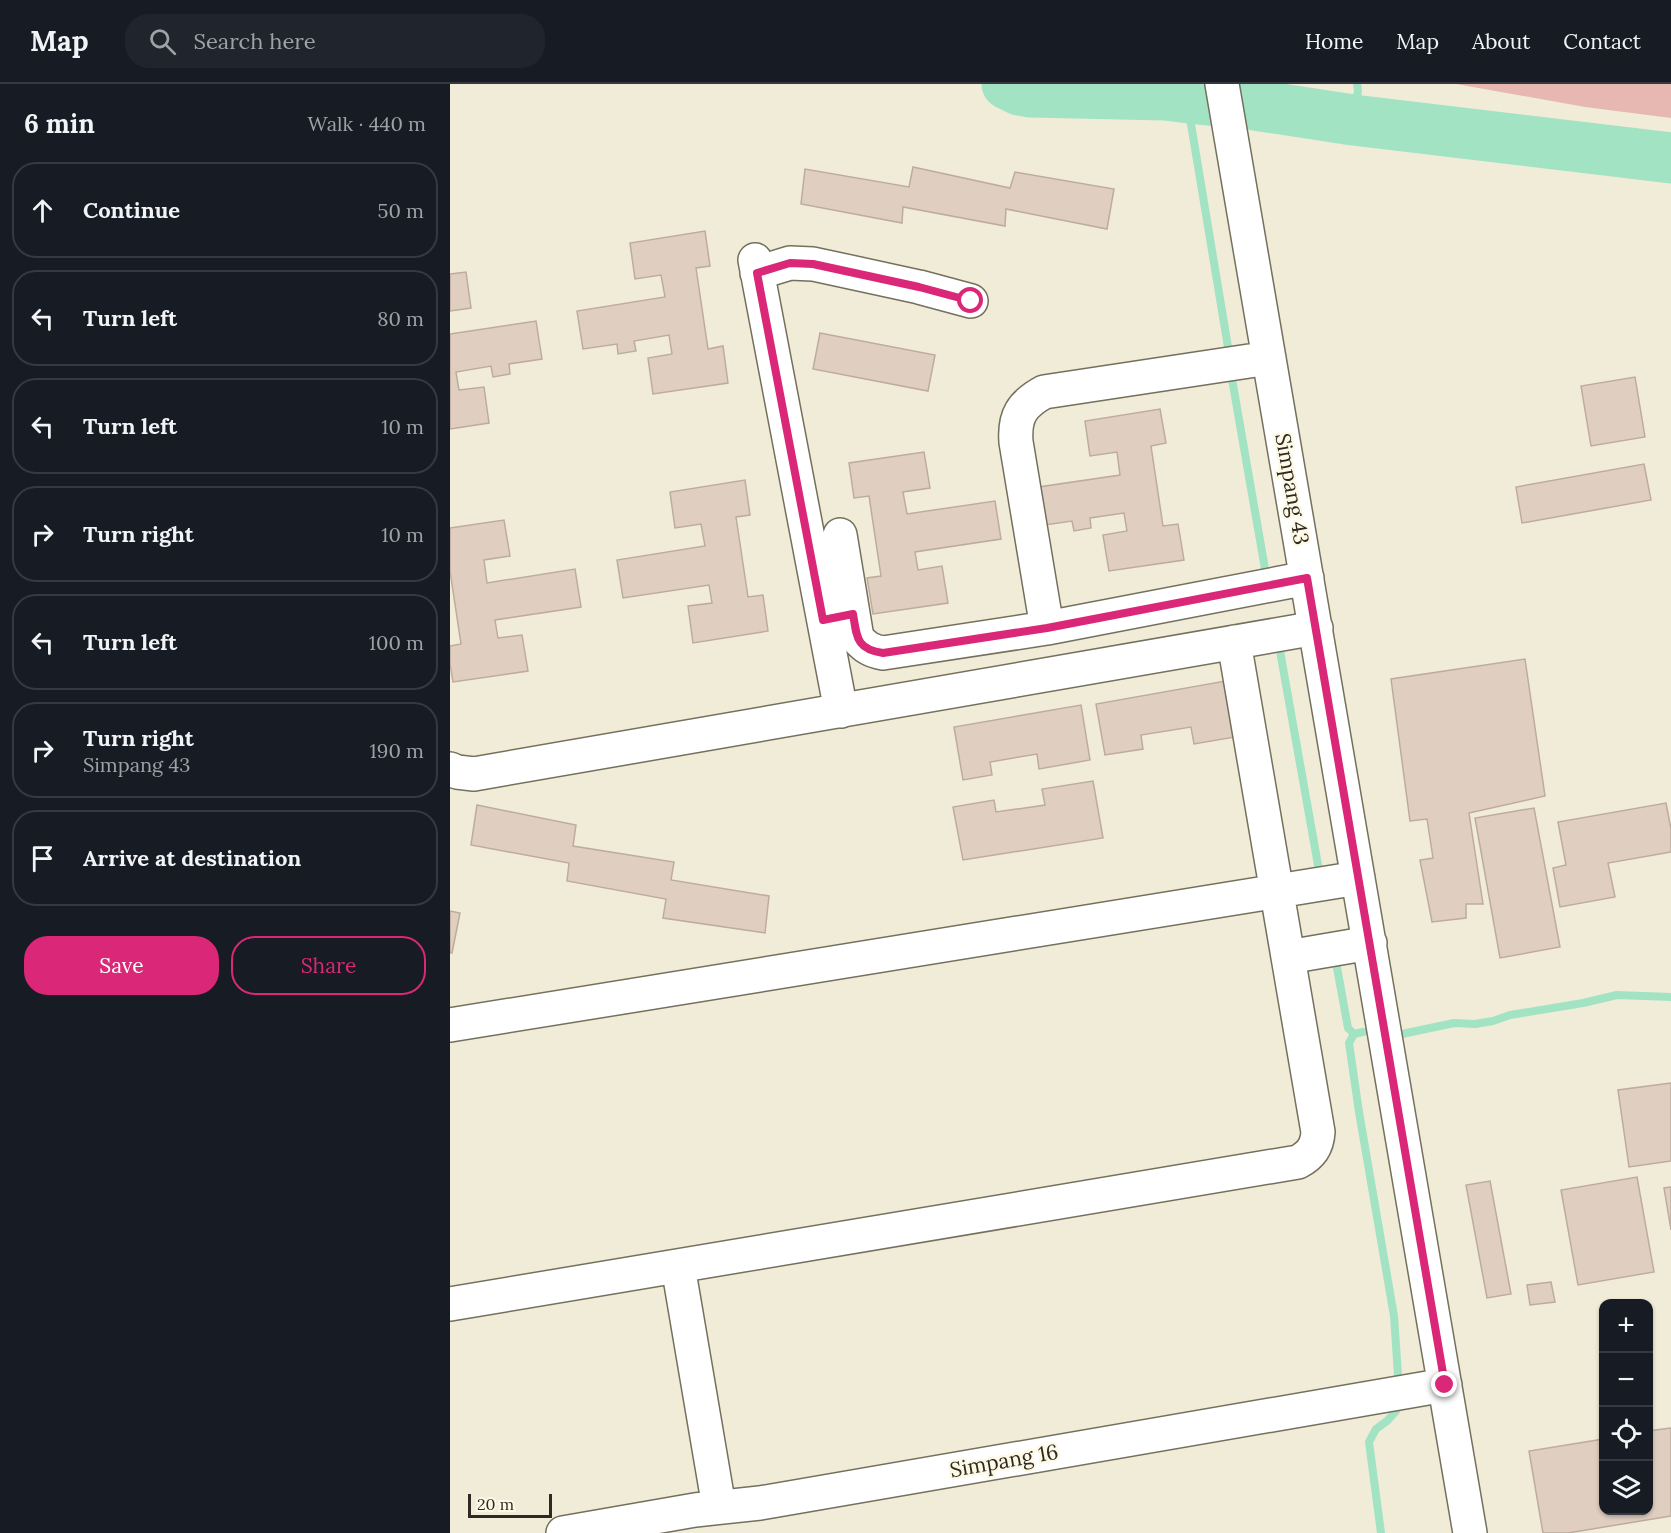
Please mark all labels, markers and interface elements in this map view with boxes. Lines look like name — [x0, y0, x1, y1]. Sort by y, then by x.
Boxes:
search box — [125, 14, 545, 68]
text: Map — [30, 23, 89, 59]
icon: search — [146, 25, 179, 58]
text: Search here — [194, 27, 316, 55]
text: Home — [1305, 28, 1363, 55]
text: Map — [1396, 28, 1439, 55]
text: About — [1472, 28, 1530, 55]
text: Contact — [1563, 28, 1641, 55]
text: 6 min — [24, 107, 95, 140]
text: Walk · 440 m — [308, 111, 426, 136]
icon: ahead — [26, 194, 59, 227]
text: Continue — [83, 196, 180, 224]
text: 50 m — [378, 198, 424, 223]
route start — [957, 287, 983, 313]
icon: left — [26, 302, 59, 335]
text: Turn left — [83, 304, 177, 332]
text: 80 m — [377, 306, 424, 331]
icon: left — [26, 410, 59, 443]
text: Turn left — [83, 412, 177, 440]
text: 10 m — [381, 414, 424, 439]
street label: Simpang 43 — [1269, 431, 1316, 547]
icon: right — [26, 518, 59, 551]
text: Turn right — [83, 520, 194, 548]
text: 10 m — [381, 522, 424, 547]
icon: left — [26, 626, 59, 659]
text: Turn left — [83, 628, 177, 656]
text: 100 m — [369, 630, 424, 655]
text: Turn right — [83, 724, 194, 752]
icon: right — [26, 734, 59, 767]
text: 190 m — [370, 738, 424, 763]
text: Simpang 43 — [83, 752, 190, 777]
icon: arrive — [26, 842, 59, 875]
text: Arrive at destination — [83, 844, 301, 872]
button: Save — [24, 936, 219, 995]
button: Share — [231, 936, 426, 995]
map controls — [1599, 1299, 1653, 1515]
button: + — [1599, 1299, 1653, 1353]
button: − — [1599, 1353, 1653, 1407]
route end — [1431, 1371, 1457, 1397]
button: locate — [1599, 1407, 1653, 1461]
street label: Simpang 16 — [948, 1438, 1060, 1483]
button: layers — [1599, 1461, 1653, 1515]
scale bar — [468, 1491, 552, 1518]
text: 20 m — [477, 1494, 514, 1514]

